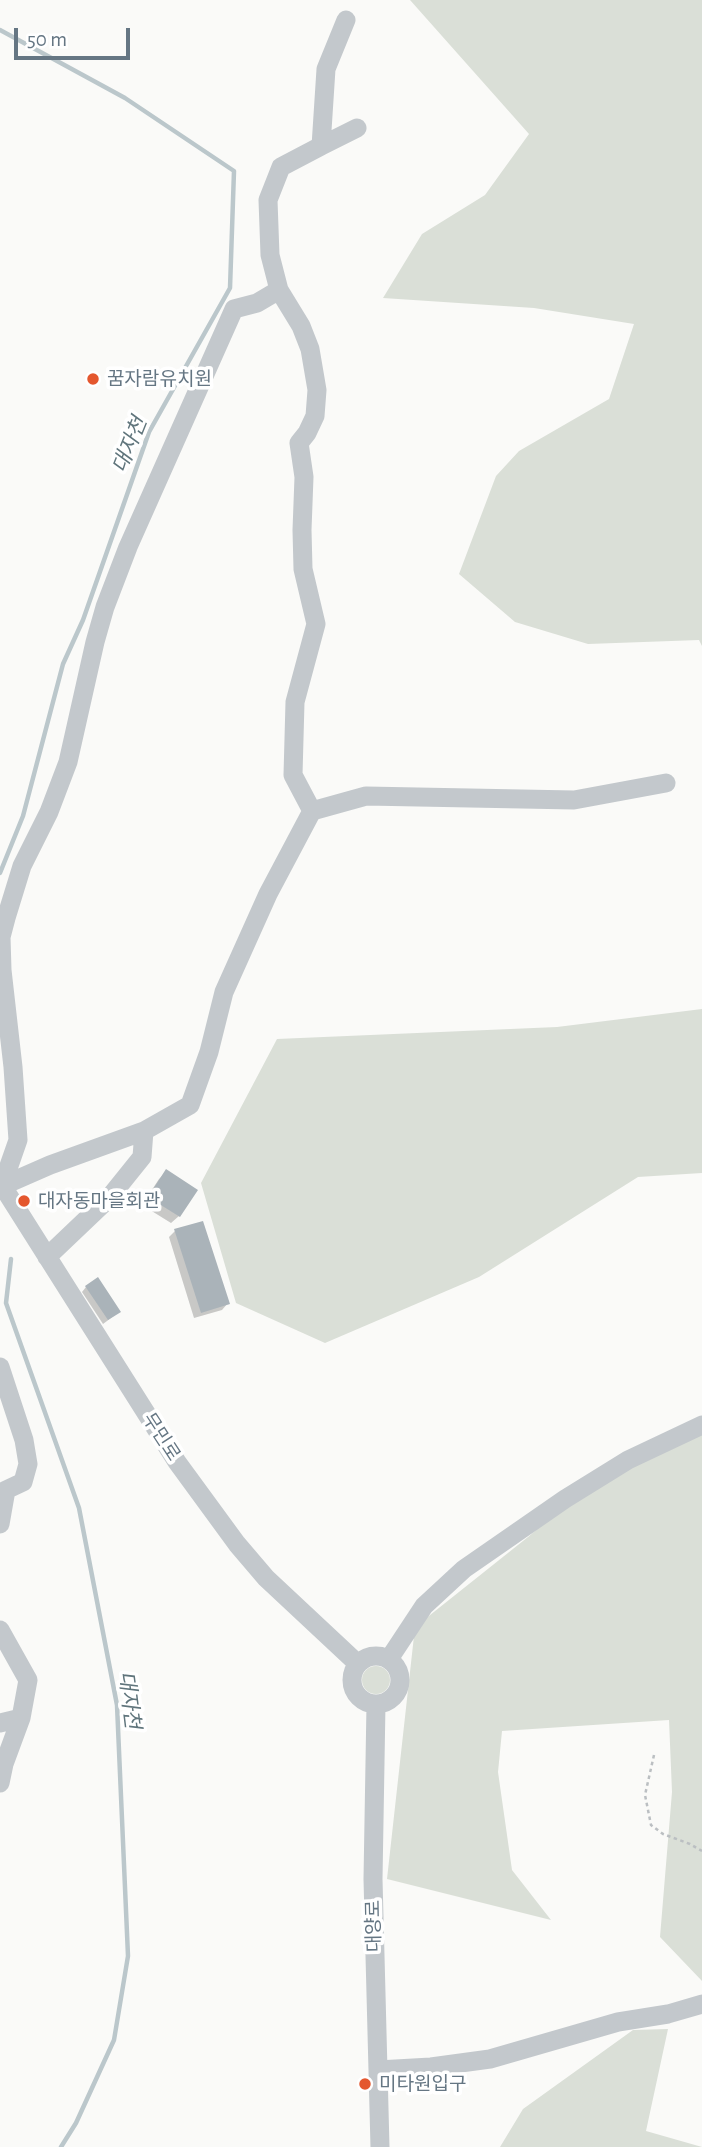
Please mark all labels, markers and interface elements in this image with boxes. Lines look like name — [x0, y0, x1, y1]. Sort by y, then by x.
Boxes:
scale bar — [18, 14, 133, 58]
text: 50 m — [27, 29, 67, 50]
place label: 꿈자람유치원 — [107, 368, 212, 390]
marker: 꿈자람유치원 — [85, 371, 101, 387]
water label: 대자천 — [107, 413, 153, 477]
place label: 대자동마을회관 — [38, 1190, 160, 1212]
marker: 대자동마을회관 — [16, 1193, 32, 1209]
street label: 무민로 — [137, 1409, 185, 1465]
water label: 대자천 — [113, 1670, 145, 1730]
street label: 대양로 — [362, 1900, 386, 1952]
place label: 미타원입구 — [379, 2073, 466, 2095]
marker: 미타원입구 — [357, 2076, 373, 2092]

